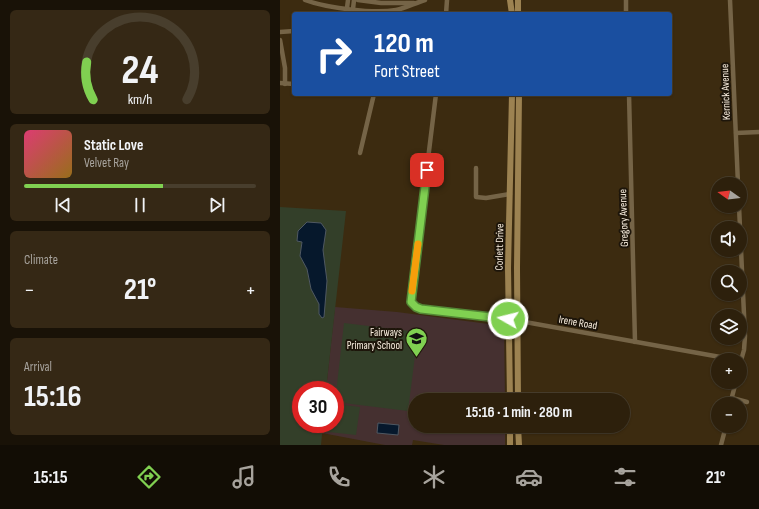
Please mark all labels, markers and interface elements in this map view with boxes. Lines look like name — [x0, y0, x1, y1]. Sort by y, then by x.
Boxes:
text: 120 m — [374, 27, 434, 60]
icon: right — [308, 28, 360, 80]
text: 24 — [121, 46, 159, 95]
text: Fort Street — [374, 61, 440, 82]
street label: Kernick Avenue — [718, 64, 733, 120]
text: km/h — [128, 91, 152, 108]
text: Static Love — [84, 136, 143, 155]
pin — [410, 153, 444, 187]
text: Velvet Ray — [84, 155, 129, 171]
icon: arrive — [416, 159, 438, 181]
north arrow — [711, 177, 747, 213]
map controls — [711, 177, 747, 433]
street label: Gregory Avenue — [616, 189, 631, 247]
icon: previous — [52, 194, 74, 216]
icon: pause — [129, 194, 151, 216]
icon: next — [206, 194, 228, 216]
button: sound — [711, 221, 747, 257]
street label: Corlett Drive — [493, 223, 506, 271]
text: Climate — [24, 252, 58, 268]
button: search — [711, 265, 747, 301]
text: 21° — [124, 272, 156, 308]
text: − — [24, 277, 35, 304]
text: + — [245, 277, 256, 304]
position arrow — [487, 298, 529, 340]
button: layers — [711, 309, 747, 345]
street label: Irene Road — [558, 313, 599, 332]
school or university icon: Fairways Primary School — [404, 325, 430, 358]
place label: Fairways Primary School — [347, 326, 402, 352]
button: + — [711, 353, 747, 389]
text: Arrival — [24, 359, 52, 375]
text: 15:16 — [24, 379, 82, 415]
speed limit sign: 30 — [292, 381, 344, 433]
button: − — [711, 397, 747, 433]
text: 15:16 · 1 min · 280 m — [466, 403, 572, 422]
icon: directions — [135, 463, 163, 491]
icon: music — [230, 463, 258, 491]
icon: phone — [325, 463, 353, 491]
icon: climate — [420, 463, 448, 491]
icon: car — [515, 463, 543, 491]
icon: filters — [611, 463, 639, 491]
text: 15:15 — [34, 467, 68, 488]
text: 21° — [706, 467, 725, 488]

